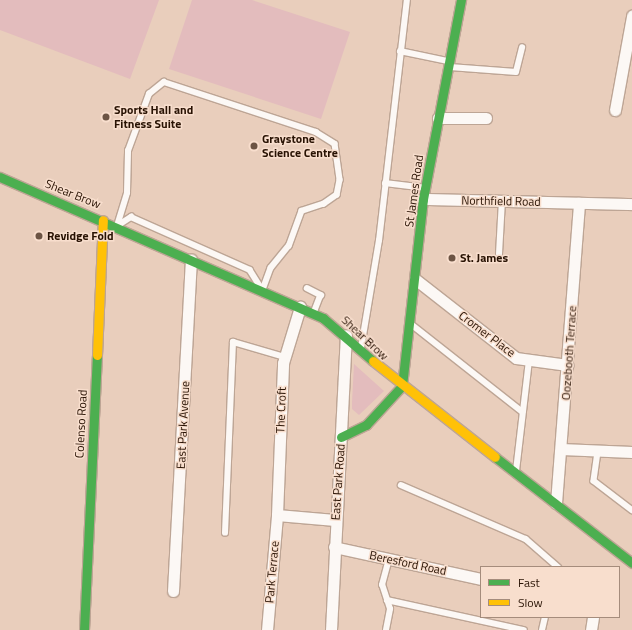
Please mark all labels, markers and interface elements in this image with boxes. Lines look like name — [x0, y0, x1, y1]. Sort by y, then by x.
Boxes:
place label: Sports Hall and Fitness Suite — [114, 103, 193, 131]
marker: Sports Hall and Fitness Suite — [101, 112, 111, 122]
place label: Graystone Science Centre — [262, 132, 338, 160]
marker: Graystone Science Centre — [249, 141, 259, 151]
street label: St James Road — [402, 154, 426, 228]
street label: Shear Brow — [43, 176, 103, 212]
street label: Northfield Road — [461, 193, 541, 209]
place label: Revidge Fold — [47, 229, 114, 243]
marker: Revidge Fold — [34, 231, 44, 241]
place label: St. James — [460, 251, 508, 265]
marker: St. James — [447, 253, 457, 263]
street label: Oozebooth Terrace — [559, 305, 579, 401]
street label: Cromer Place — [456, 308, 518, 360]
street label: Shear Brow — [339, 313, 391, 363]
street label: East Park Avenue — [174, 381, 192, 469]
street label: The Croft — [273, 387, 289, 433]
street label: Colenso Road — [72, 389, 90, 459]
street label: East Park Road — [328, 443, 348, 521]
street label: Park Terrace — [262, 540, 282, 604]
street label: Beresford Road — [368, 548, 448, 578]
legend — [480, 566, 620, 618]
text: Fast — [518, 573, 540, 592]
text: Slow — [518, 593, 543, 612]

